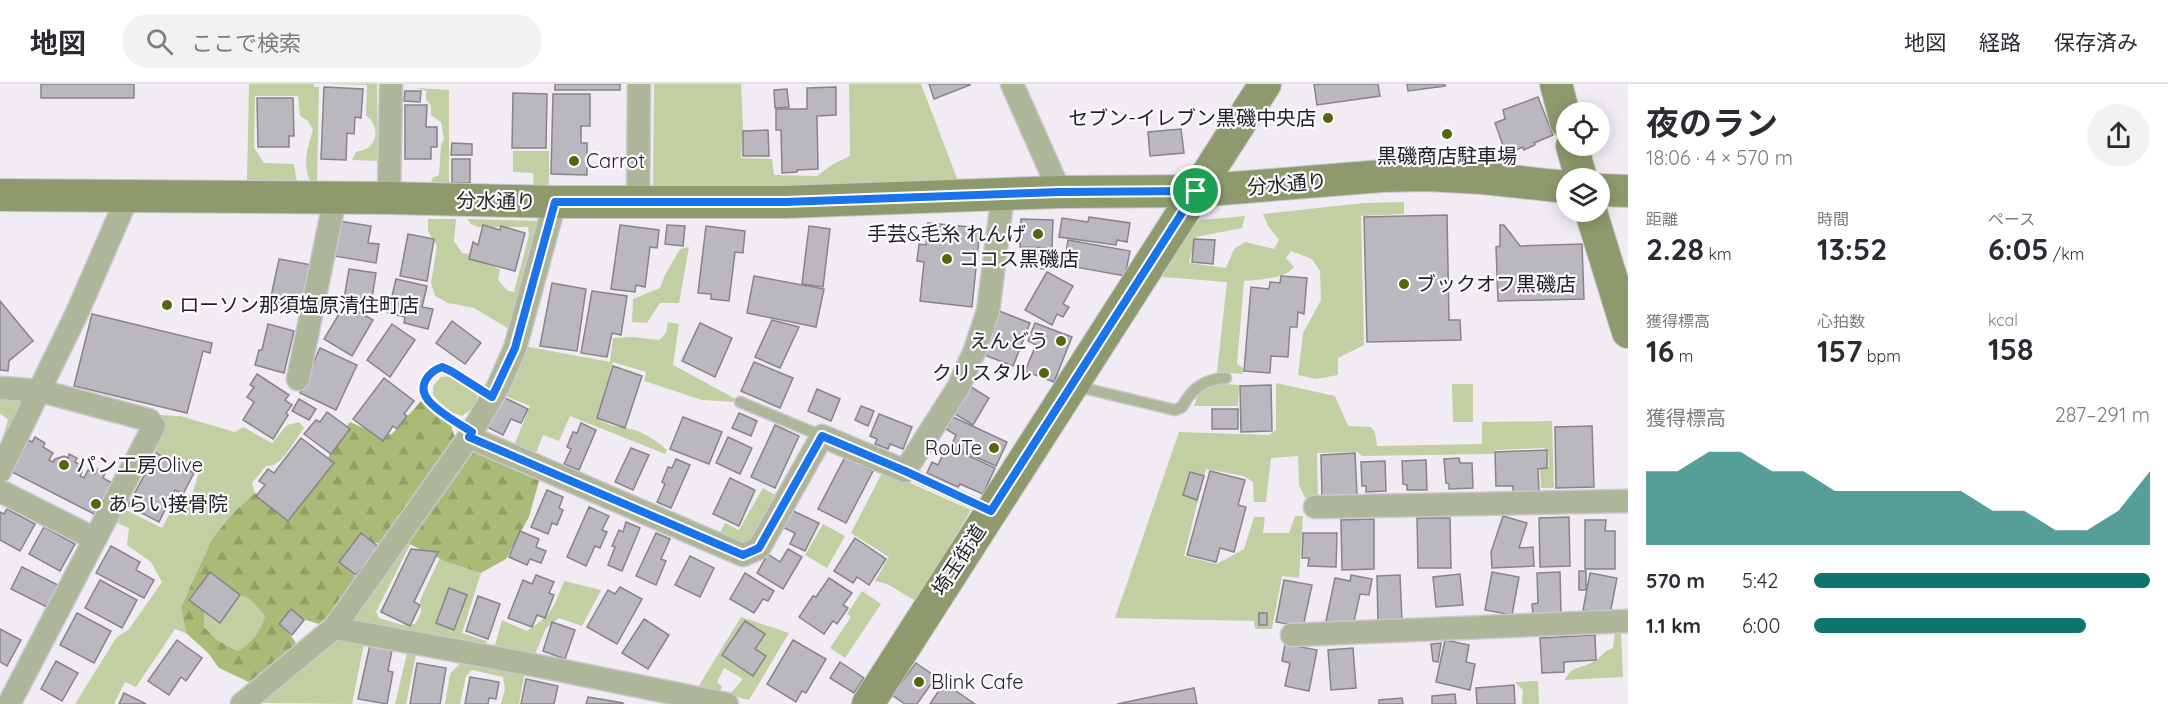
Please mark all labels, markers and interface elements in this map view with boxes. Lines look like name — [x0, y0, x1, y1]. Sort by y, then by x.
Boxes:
search box — [122, 14, 542, 68]
text: 地図 — [30, 25, 86, 60]
icon: search — [143, 25, 176, 58]
text: ここで検索 — [191, 29, 301, 57]
text: 地図 — [1904, 29, 1946, 55]
text: 経路 — [1979, 29, 2021, 55]
text: 保存済み — [2054, 29, 2138, 55]
map controls — [1556, 102, 1610, 222]
button: locate — [1556, 102, 1610, 156]
text: 夜のラン — [1646, 102, 1778, 143]
button: share — [2087, 104, 2150, 167]
place label: セブン-イレブン黒磯中央店 — [1068, 105, 1316, 130]
marker: セブン-イレブン黒磯中央店 — [1321, 111, 1335, 125]
marker: 黒磯商店駐車場 — [1440, 127, 1454, 141]
place label: 黒磯商店駐車場 — [1377, 143, 1517, 168]
text: 18:06 · 4 × 570 m — [1646, 145, 1793, 170]
place label: Carrot — [586, 148, 645, 173]
marker: Carrot — [567, 154, 581, 168]
pin — [1170, 165, 1221, 216]
street label: 分水通り — [1246, 168, 1328, 199]
button: layers — [1556, 168, 1610, 222]
icon: arrive — [1179, 174, 1212, 207]
street label: 分水通り — [456, 187, 536, 214]
text: 距離 — [1646, 209, 1678, 229]
text: 時間 — [1817, 209, 1849, 229]
text: ペース — [1988, 209, 2035, 229]
place label: 手芸&毛糸 れんげ — [867, 221, 1026, 246]
marker: 手芸&毛糸 れんげ — [1031, 227, 1045, 241]
text: 2.28 — [1646, 230, 1704, 268]
text: 13:52 — [1817, 230, 1887, 268]
text: 6:05 — [1988, 230, 2048, 268]
text: km — [1704, 244, 1732, 264]
text: /km — [2048, 244, 2084, 264]
place label: ココス黒磯店 — [959, 246, 1079, 271]
marker: ココス黒磯店 — [940, 252, 954, 266]
place label: ブックオフ黒磯店 — [1416, 271, 1576, 296]
marker: ブックオフ黒磯店 — [1397, 277, 1411, 291]
place label: ローソン那須塩原清住町店 — [179, 292, 419, 317]
marker: ローソン那須塩原清住町店 — [160, 298, 174, 312]
text: kcal — [1988, 310, 2018, 330]
text: 獲得標高 — [1646, 311, 1710, 331]
text: 心拍数 — [1817, 311, 1865, 331]
place label: えんどう — [970, 328, 1049, 353]
text: 158 — [1988, 330, 2033, 368]
text: 16 — [1646, 332, 1674, 370]
text: 157 — [1817, 332, 1862, 370]
marker: えんどう — [1054, 334, 1068, 348]
text: m — [1674, 346, 1693, 366]
text: bpm — [1862, 346, 1901, 366]
place label: クリスタル — [932, 360, 1032, 385]
marker: クリスタル — [1037, 366, 1051, 380]
text: 287–291 m — [2055, 402, 2150, 427]
text: 獲得標高 — [1646, 405, 1726, 430]
place label: RouTe — [925, 435, 982, 460]
marker: RouTe — [987, 441, 1001, 455]
place label: パン工房Olive — [76, 452, 203, 477]
marker: パン工房Olive — [57, 458, 71, 472]
place label: あらい接骨院 — [108, 491, 228, 516]
marker: あらい接骨院 — [89, 497, 103, 511]
street label: 埼玉街道 — [926, 519, 991, 600]
text: 570 m — [1646, 568, 1705, 593]
text: 5:42 — [1742, 568, 1778, 593]
text: 1.1 km — [1646, 613, 1701, 638]
text: 6:00 — [1742, 613, 1780, 638]
place label: Blink Cafe — [931, 669, 1024, 694]
marker: Blink Cafe — [912, 675, 926, 689]

